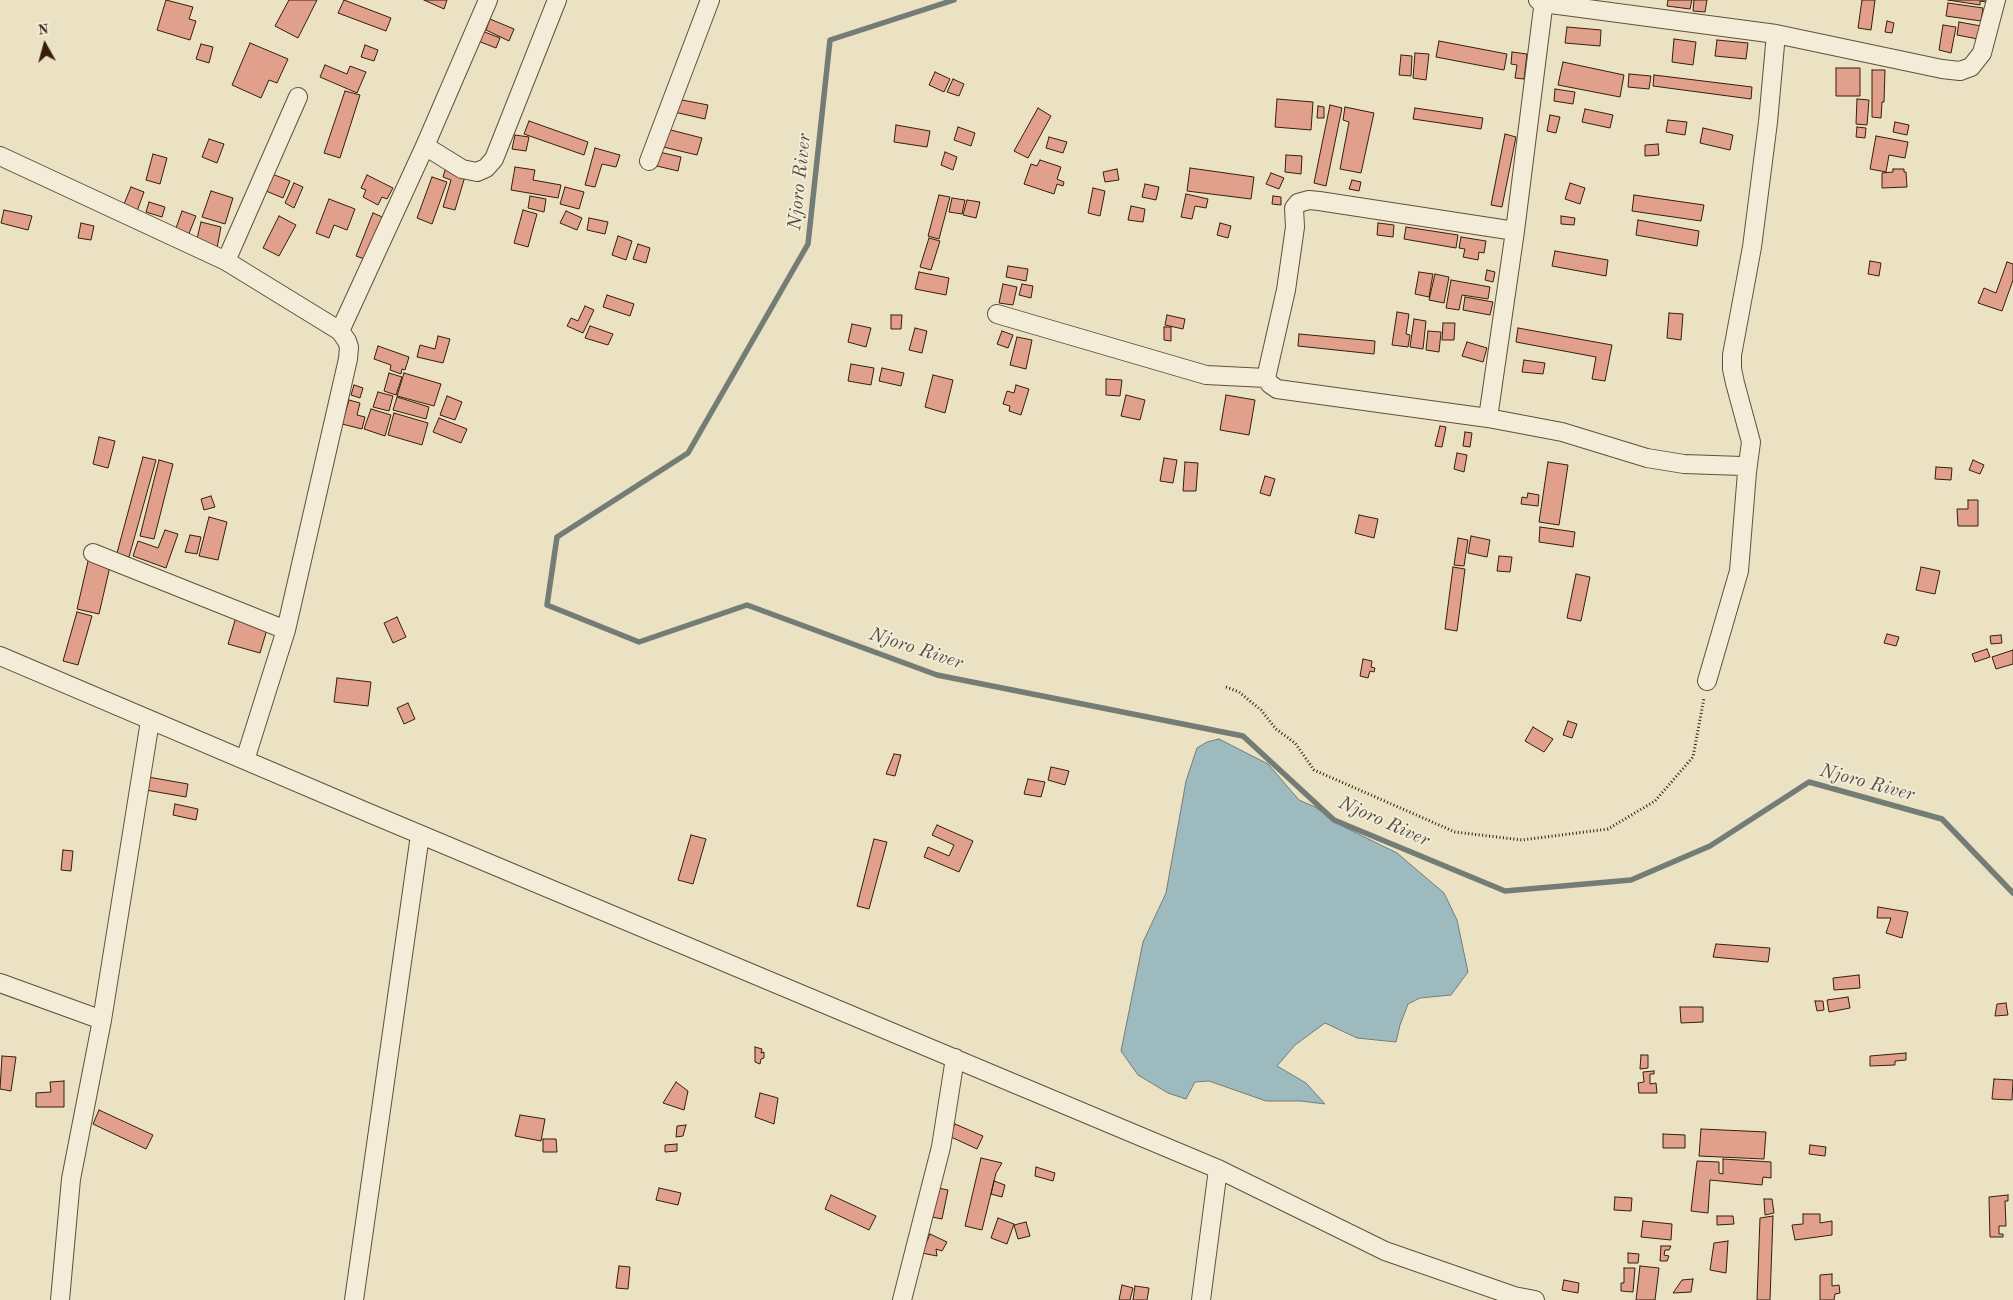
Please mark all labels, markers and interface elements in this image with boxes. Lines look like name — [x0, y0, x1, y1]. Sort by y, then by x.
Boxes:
north arrow — [20, 20, 70, 70]
text: N — [37, 23, 49, 38]
water label: Njoro River — [784, 132, 816, 232]
water label: Njoro River — [866, 623, 966, 675]
water label: Njoro River — [1817, 759, 1917, 807]
water label: Njoro River — [1335, 792, 1433, 852]

